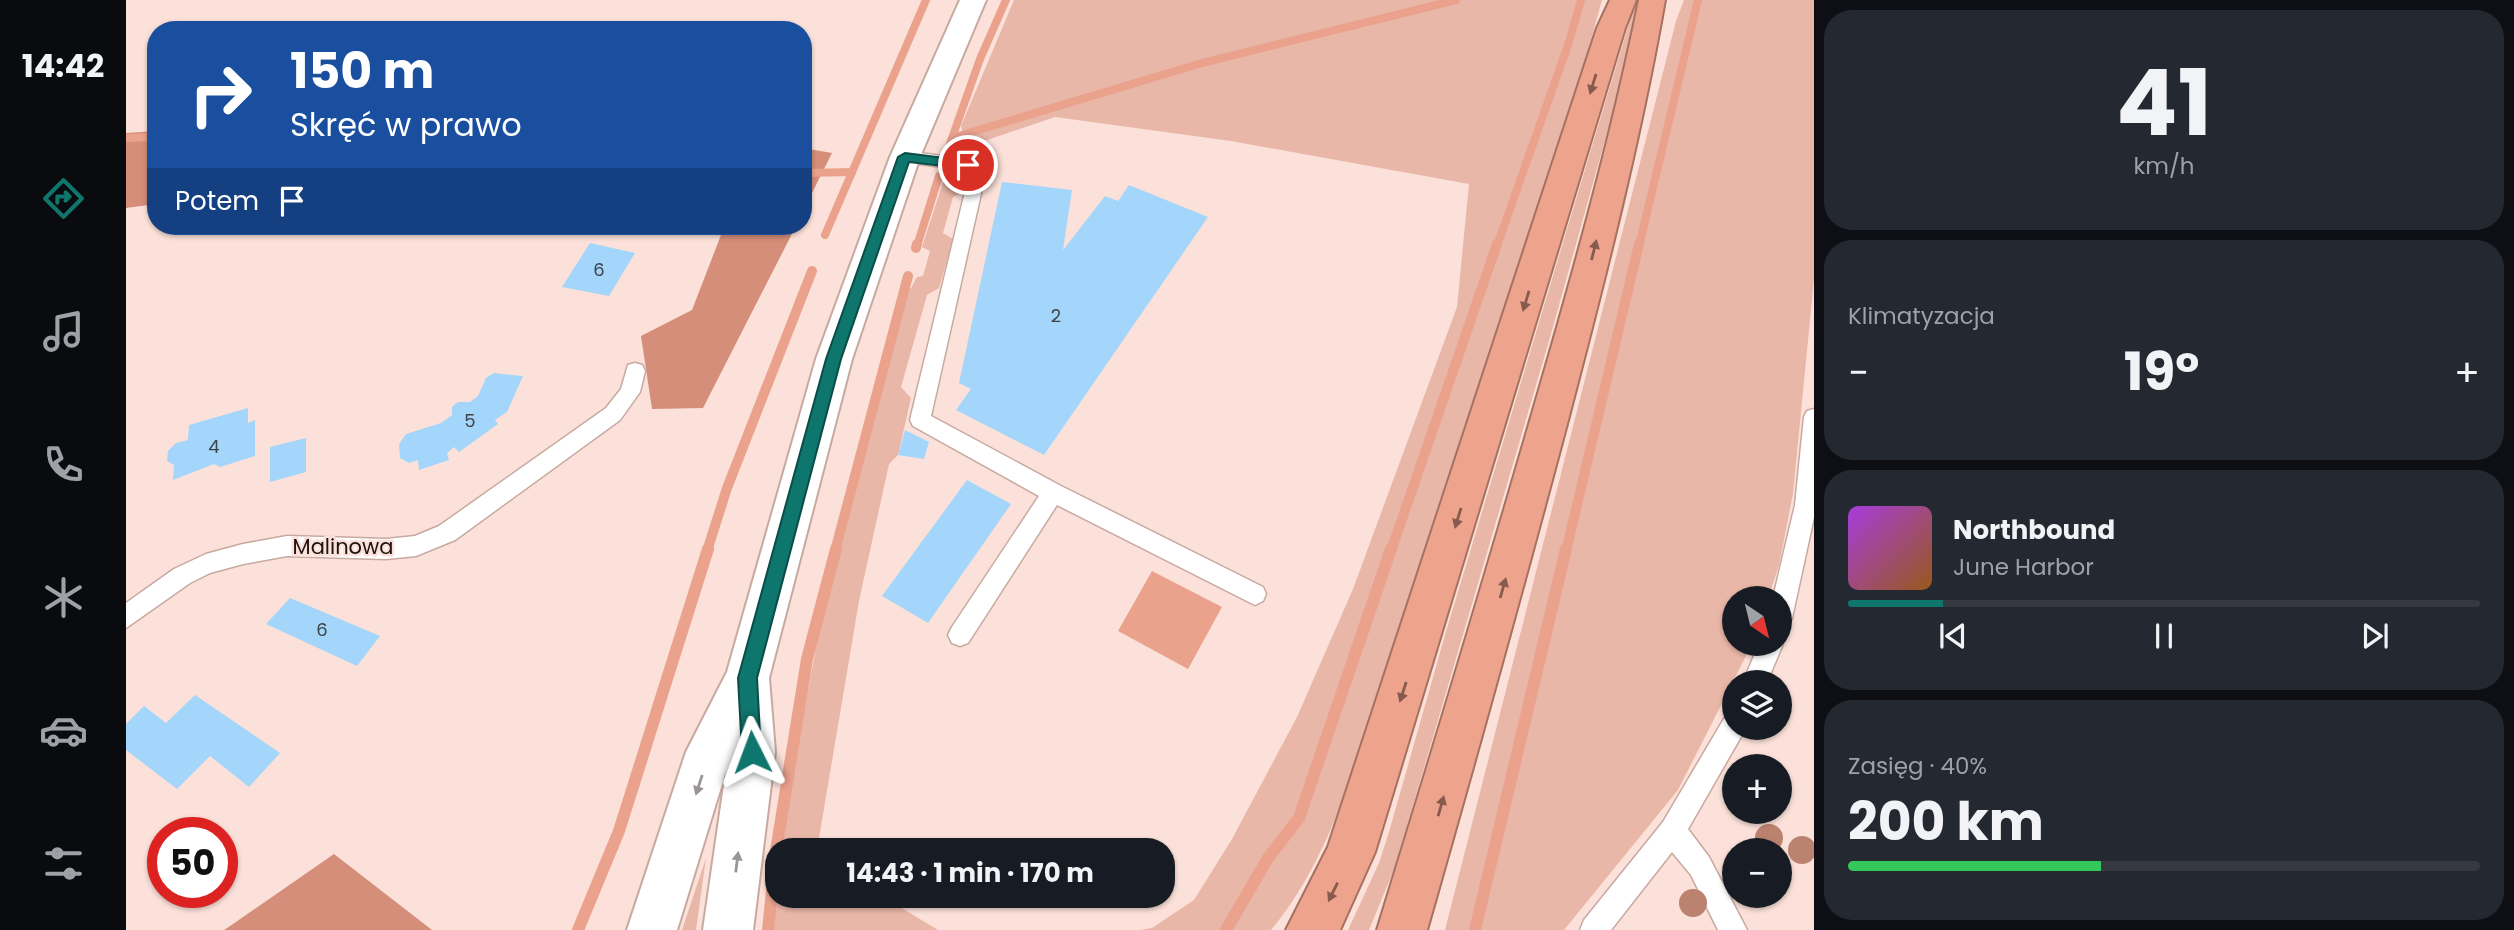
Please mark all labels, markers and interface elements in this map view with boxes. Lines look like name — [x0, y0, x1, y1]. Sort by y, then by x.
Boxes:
text: 150 m — [290, 37, 435, 105]
text: 41 — [2116, 39, 2212, 167]
text: 14:42 — [22, 43, 104, 88]
icon: right — [175, 49, 266, 140]
one-way arrow — [1588, 74, 1598, 95]
text: Skręć w prawo — [290, 102, 522, 147]
pin — [938, 135, 998, 195]
icon: arrive — [949, 146, 987, 184]
text: km/h — [2133, 150, 2195, 182]
icon: directions — [39, 174, 88, 223]
icon: arrive — [273, 182, 311, 220]
text: Potem — [175, 183, 259, 219]
one-way arrow — [1589, 239, 1600, 261]
house number: 6 — [593, 257, 605, 282]
one-way arrow — [1520, 291, 1530, 312]
text: Klimatyzacja — [1848, 300, 1995, 332]
house number: 2 — [1051, 303, 1061, 328]
icon: music — [39, 307, 88, 356]
text: 19° — [2124, 335, 2199, 408]
text: − — [1848, 346, 1869, 399]
text: + — [2454, 346, 2480, 399]
house number: 5 — [464, 408, 476, 433]
house number: 4 — [208, 434, 220, 459]
icon: phone — [39, 440, 88, 489]
one-way arrow — [1452, 508, 1463, 529]
text: Northbound — [1953, 512, 2115, 548]
street label: Malinowa — [293, 532, 393, 561]
text: June Harbor — [1953, 551, 2094, 583]
icon: climate — [39, 573, 88, 622]
one-way arrow — [1498, 576, 1509, 598]
north arrow — [1722, 586, 1792, 656]
map controls — [1722, 586, 1792, 908]
house number: 6 — [316, 617, 328, 642]
icon: previous — [1934, 617, 1972, 655]
icon: pause — [2145, 617, 2183, 655]
icon: next — [2356, 617, 2394, 655]
button: layers — [1722, 670, 1792, 740]
one-way arrow — [1397, 681, 1408, 702]
icon: car — [39, 706, 88, 755]
position arrow — [715, 715, 789, 789]
text: Zasięg · 40% — [1848, 750, 1987, 782]
button: + — [1722, 754, 1792, 824]
one-way arrow — [693, 774, 703, 795]
text: 200 km — [1848, 785, 2044, 858]
one-way arrow — [1436, 796, 1446, 817]
speed limit sign: 50 — [147, 817, 238, 908]
button: − — [1722, 838, 1792, 908]
icon: filters — [39, 839, 88, 888]
one-way arrow — [732, 851, 743, 873]
text: 14:43 · 1 min · 170 m — [846, 855, 1094, 891]
one-way arrow — [1327, 882, 1339, 902]

